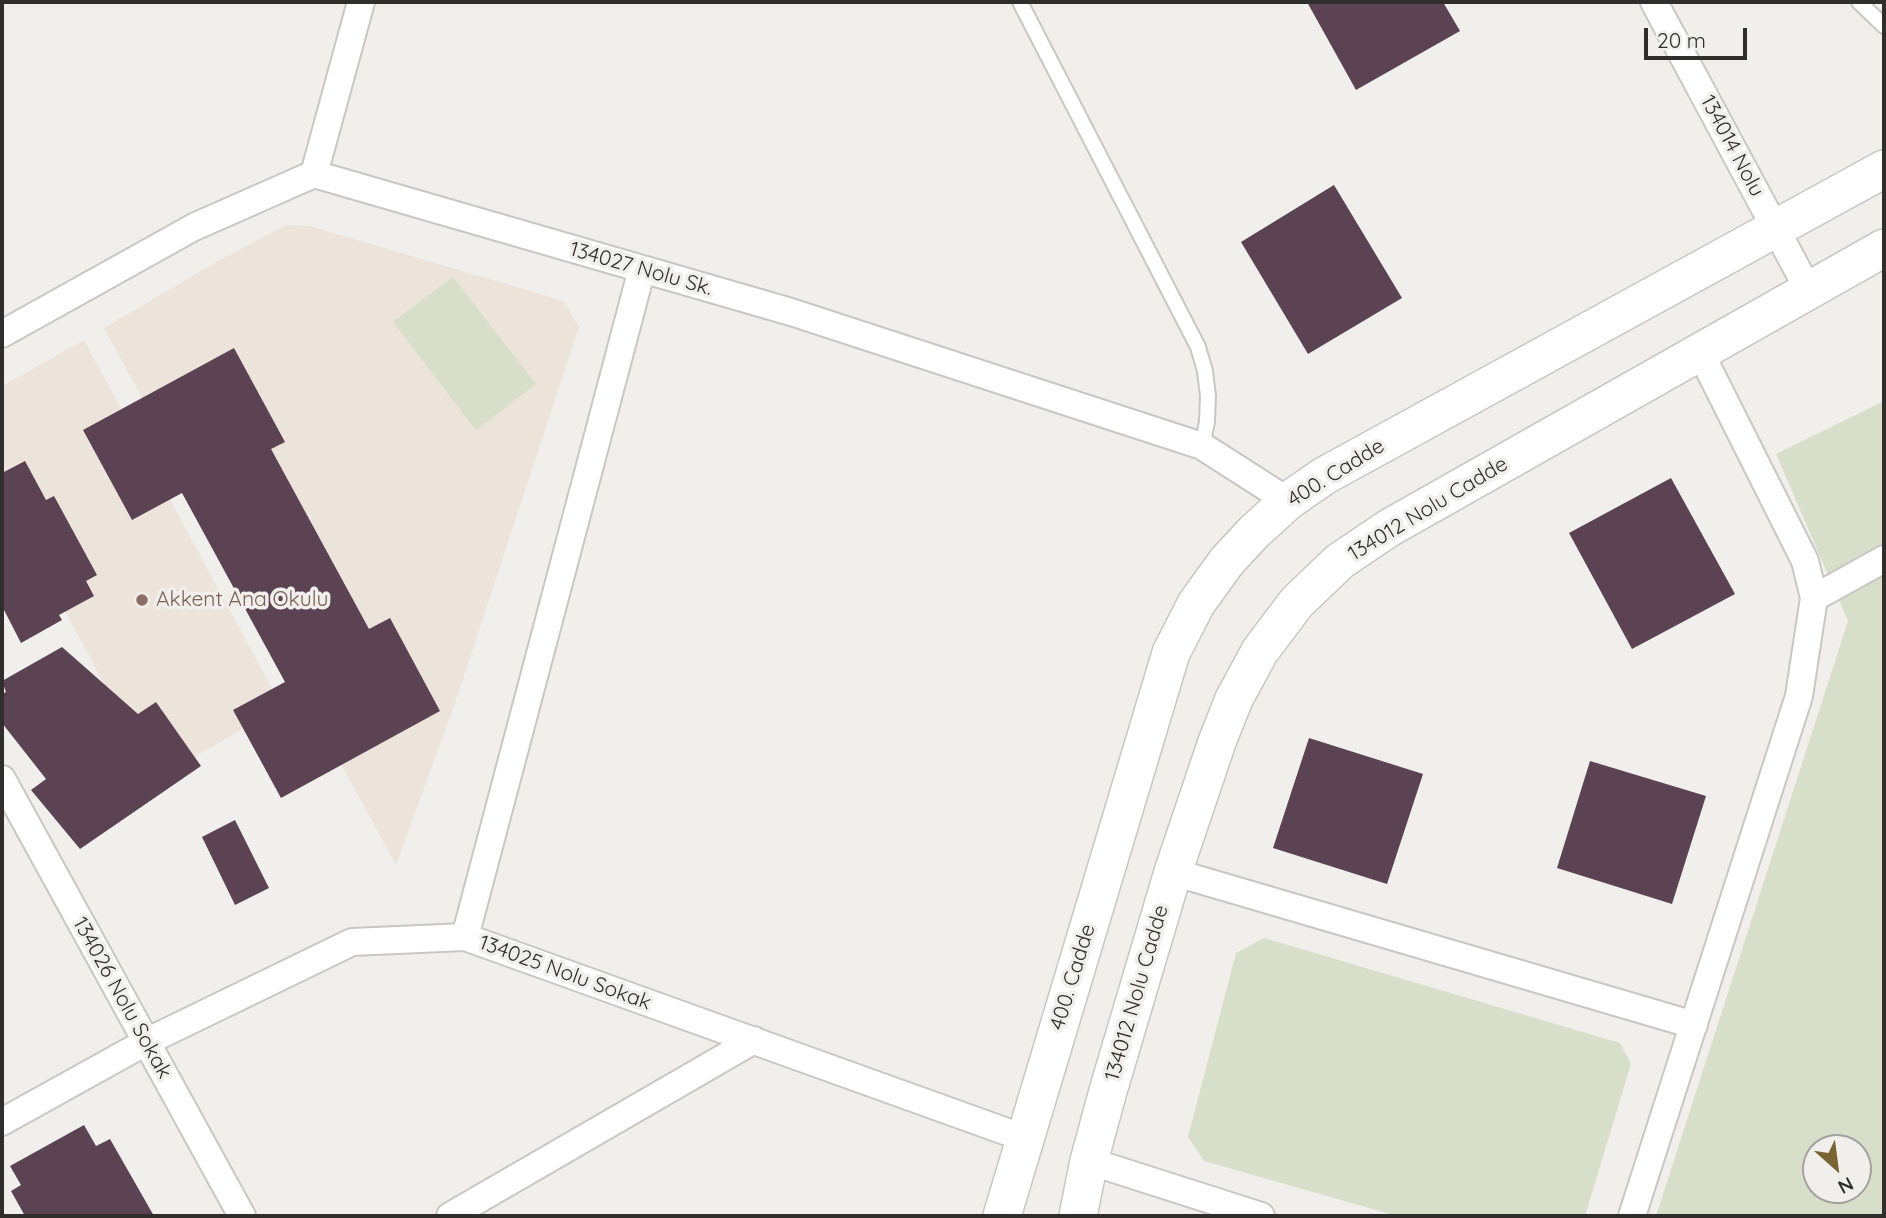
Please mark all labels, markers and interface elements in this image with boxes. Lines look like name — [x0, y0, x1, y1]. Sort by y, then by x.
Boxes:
scale bar — [1648, 14, 1751, 58]
text: 20 m — [1657, 27, 1706, 53]
street label: 134014 Nolu — [1695, 91, 1769, 201]
street label: 134027 Nolu Sk. — [567, 237, 715, 301]
street label: 400. Cadde — [1283, 433, 1389, 513]
street label: 134012 Nolu Cadde — [1344, 451, 1512, 567]
place label: Akkent Ana Okulu — [156, 587, 328, 613]
marker: Akkent Ana Okulu — [134, 592, 150, 608]
street label: 134012 Nolu Cadde — [1100, 902, 1174, 1084]
street label: 134026 Nolu Sokak — [67, 913, 177, 1083]
street label: 400. Cadde — [1045, 921, 1101, 1033]
street label: 134025 Nolu Sokak — [476, 930, 654, 1016]
north arrow — [1802, 1134, 1872, 1204]
text: N — [1834, 1172, 1858, 1200]

